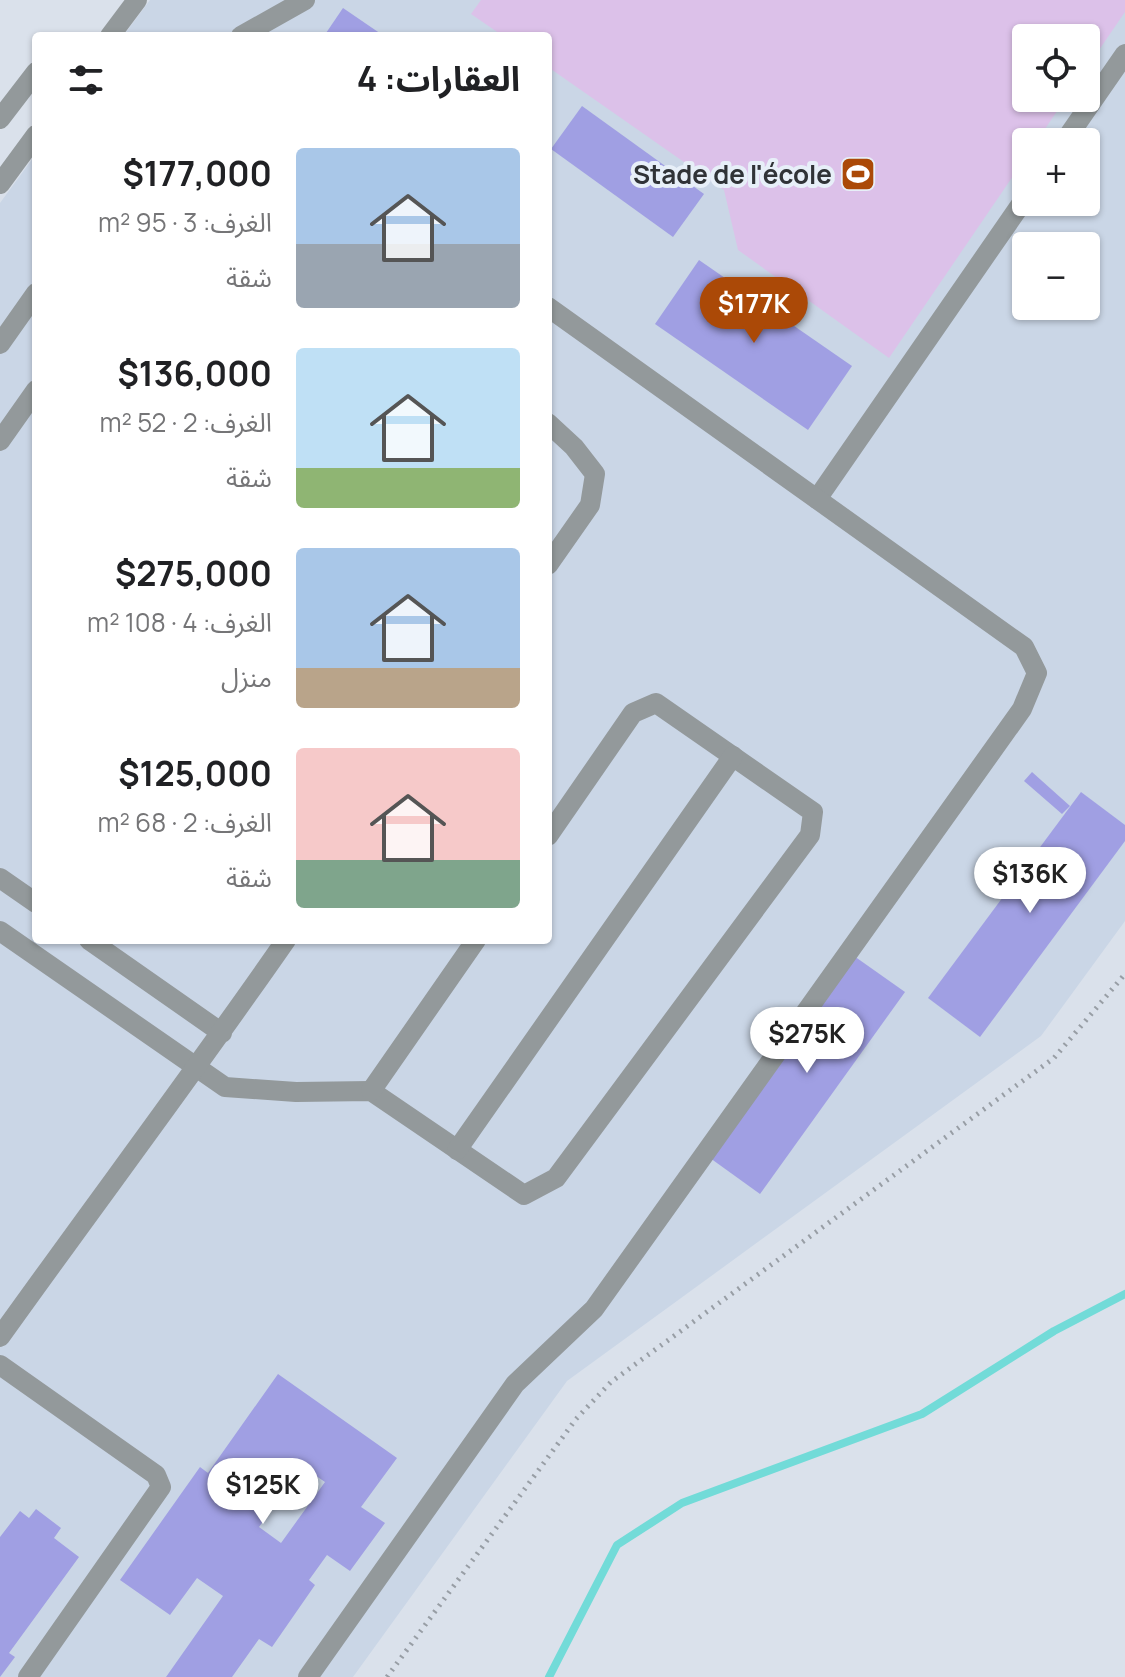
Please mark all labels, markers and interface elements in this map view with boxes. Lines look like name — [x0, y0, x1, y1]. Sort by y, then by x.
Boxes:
map controls — [1012, 24, 1100, 320]
button: locate — [1012, 24, 1100, 112]
text: العقارات: 4 — [357, 55, 520, 101]
icon: filters — [64, 58, 108, 102]
button: + — [1012, 128, 1100, 216]
text: $177,000 — [122, 150, 272, 196]
sports icon: Stade de l'école — [839, 155, 877, 193]
place label: Stade de l'école — [633, 156, 832, 192]
icon: home — [360, 180, 456, 276]
text: الغرف: 3 · 95 m² — [98, 204, 272, 240]
button: − — [1012, 232, 1100, 320]
text: شقة — [226, 259, 272, 295]
pin: $177K — [698, 277, 810, 345]
text: $177K — [718, 285, 790, 321]
text: $136,000 — [117, 350, 272, 396]
icon: home — [360, 380, 456, 476]
text: الغرف: 2 · 52 m² — [100, 404, 272, 440]
text: شقة — [226, 459, 272, 495]
text: $275,000 — [115, 550, 272, 596]
icon: home — [360, 580, 456, 676]
text: الغرف: 4 · 108 m² — [87, 604, 272, 640]
text: منزل — [221, 659, 272, 695]
text: $125,000 — [118, 750, 272, 796]
icon: home — [360, 780, 456, 876]
text: الغرف: 2 · 68 m² — [97, 804, 272, 840]
pin: $136K — [974, 847, 1086, 915]
text: $136K — [992, 855, 1068, 891]
text: شقة — [226, 859, 272, 895]
pin: $275K — [751, 1007, 863, 1075]
text: $275K — [768, 1015, 846, 1051]
pin: $125K — [207, 1458, 319, 1526]
text: $125K — [225, 1466, 301, 1502]

